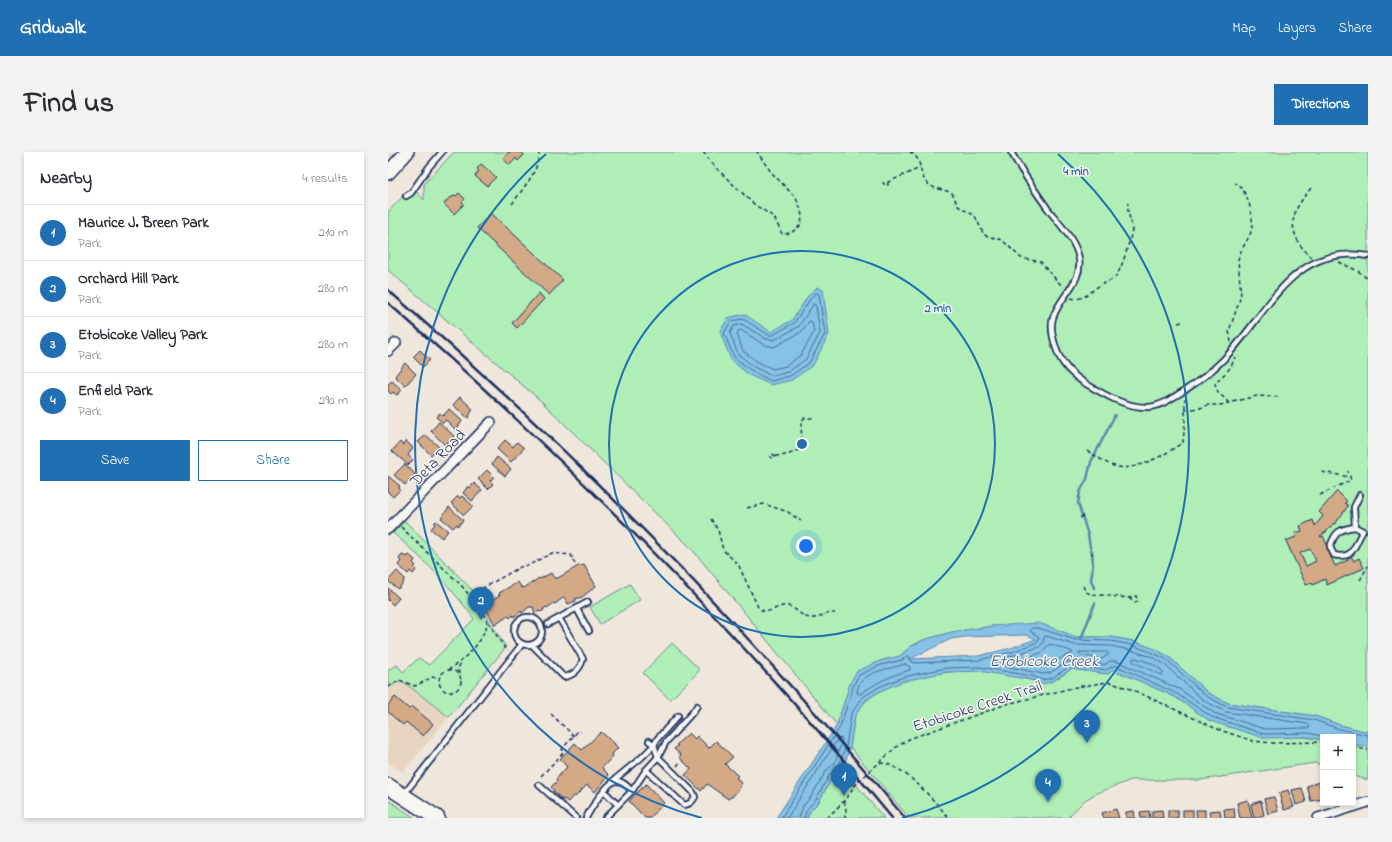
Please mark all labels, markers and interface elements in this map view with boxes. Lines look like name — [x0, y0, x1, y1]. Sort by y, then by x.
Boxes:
text: Gridwalk — [20, 15, 86, 42]
text: Map — [1232, 18, 1256, 39]
text: Layers — [1278, 18, 1316, 39]
text: Share — [1338, 18, 1372, 39]
text: Find us — [24, 84, 114, 125]
button: Directions — [1274, 84, 1368, 125]
text: 4 min — [1062, 163, 1089, 181]
text: Nearby — [40, 166, 92, 191]
text: 4 results — [302, 169, 348, 188]
text: Maurice J. Breen Park — [78, 212, 209, 234]
text: 1 — [51, 223, 55, 242]
text: 210 m — [318, 223, 348, 242]
text: Park — [78, 234, 102, 253]
text: Orchard Hill Park — [78, 268, 179, 290]
text: 2 — [50, 279, 56, 298]
text: 280 m — [318, 279, 348, 298]
text: Park — [78, 290, 102, 309]
text: 2 min — [924, 300, 951, 318]
text: Etobicoke Valley Park — [78, 324, 207, 346]
text: 3 — [50, 335, 56, 354]
text: 280 m — [318, 335, 348, 354]
text: Park — [78, 346, 102, 365]
text: Enfield Park — [78, 380, 153, 402]
text: 4 — [50, 391, 56, 410]
text: 290 m — [319, 391, 348, 410]
text: Park — [78, 402, 102, 421]
street label: Deta Road — [404, 424, 472, 493]
centre of rings — [795, 437, 809, 451]
button: Save — [40, 440, 190, 481]
button: Share — [198, 440, 348, 481]
your location — [796, 536, 816, 556]
pin: 2 — [468, 587, 494, 620]
water label: Etobicoke Creek — [990, 649, 1100, 674]
street label: Etobicoke Creek Trail — [910, 675, 1046, 739]
pin: 3 — [1074, 710, 1100, 743]
map controls — [1320, 734, 1356, 806]
button: + — [1320, 734, 1356, 770]
pin: 1 — [831, 763, 857, 796]
pin: 4 — [1035, 769, 1061, 802]
button: − — [1320, 770, 1356, 806]

